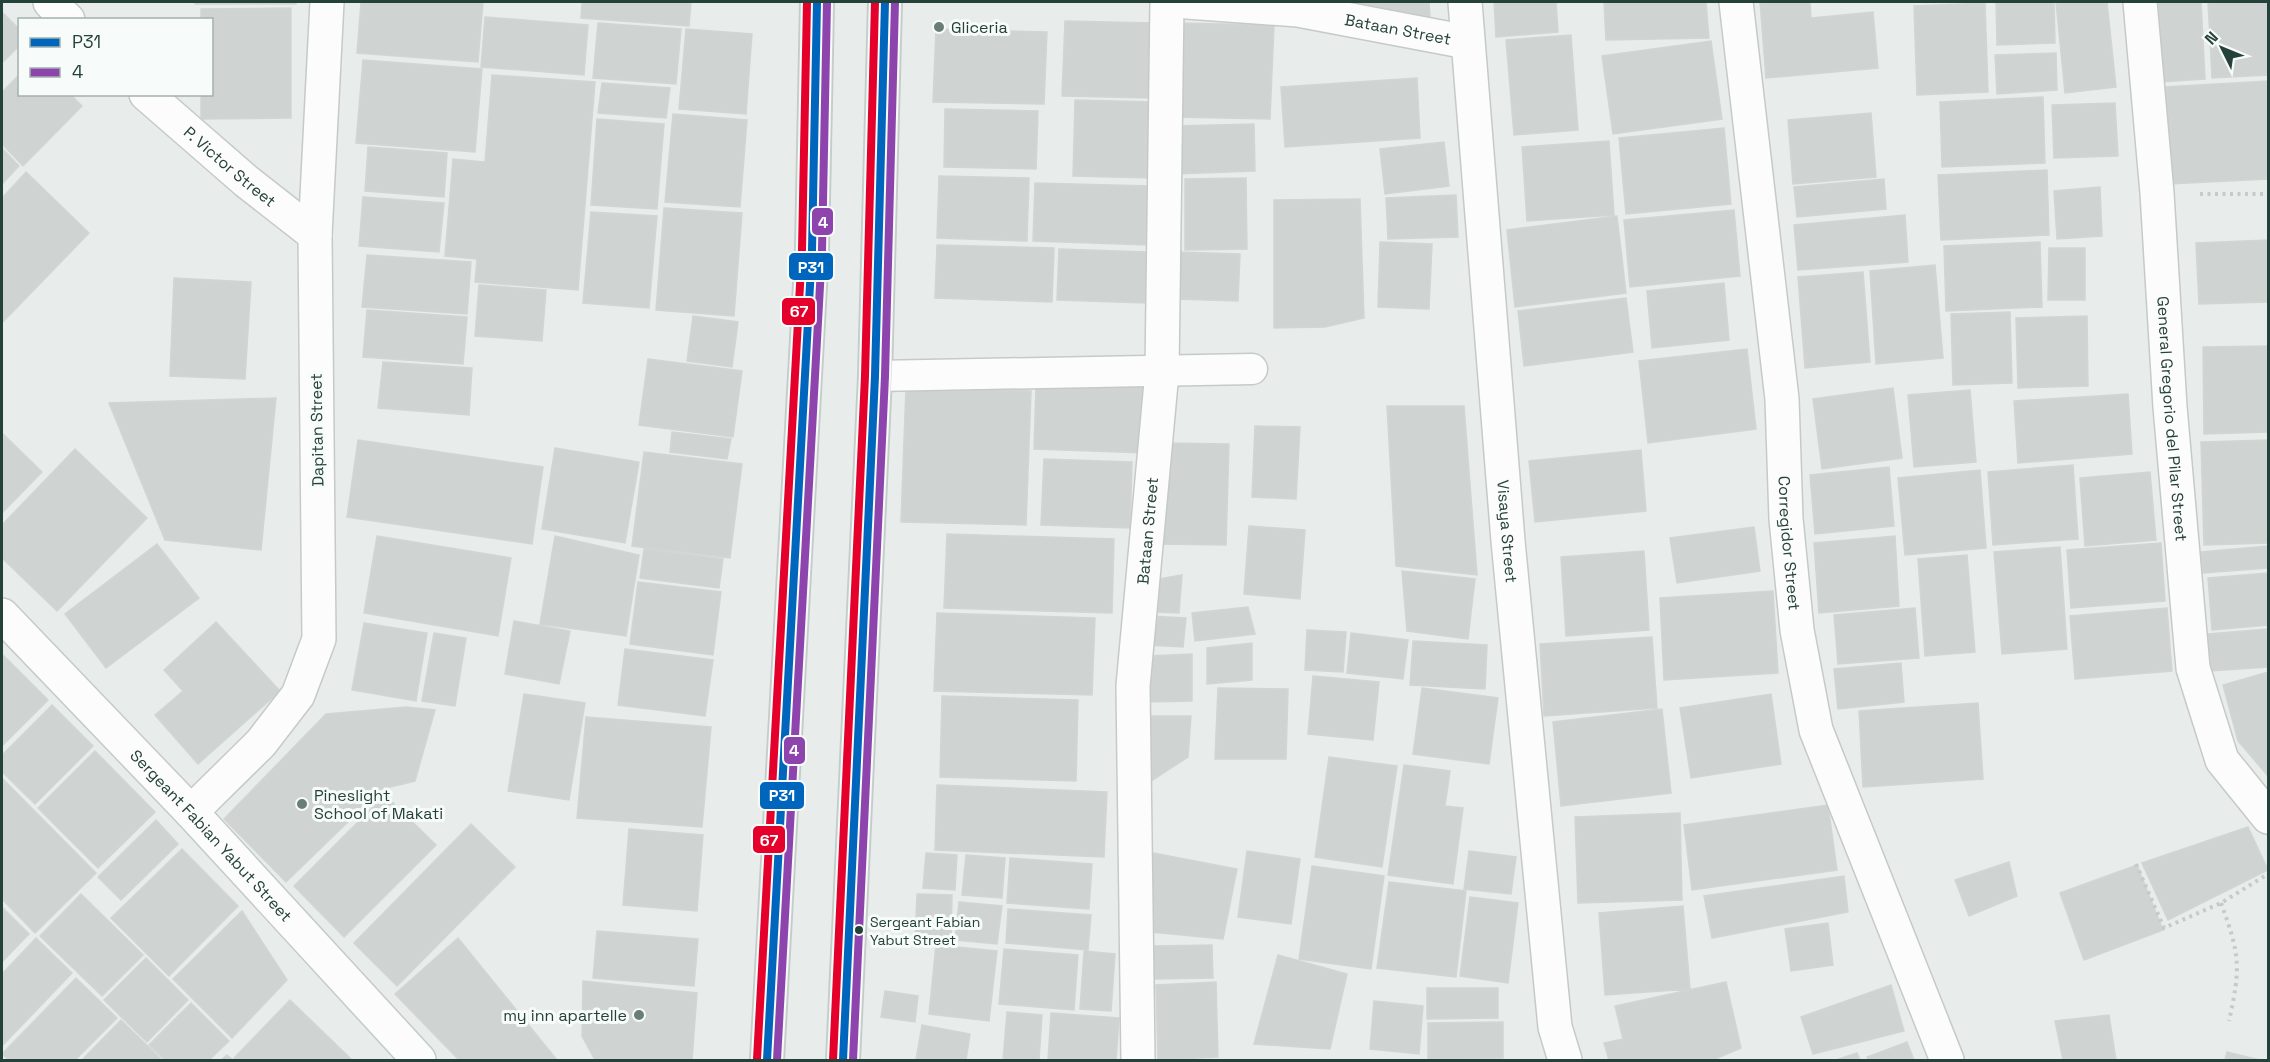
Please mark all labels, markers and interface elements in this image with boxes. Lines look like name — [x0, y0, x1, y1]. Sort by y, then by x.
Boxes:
street label: Bataan Street — [1343, 9, 1453, 49]
place label: Gliceria — [951, 17, 1008, 38]
legend — [18, 18, 213, 96]
north arrow — [2192, 18, 2252, 78]
marker: Gliceria — [932, 20, 946, 34]
text: N — [2200, 27, 2223, 49]
text: P31 — [72, 30, 101, 53]
text: 4 — [72, 60, 83, 83]
street label: P. Victor Street — [180, 121, 281, 211]
line badge: 4 — [811, 207, 834, 236]
text: 4 — [818, 212, 828, 233]
line badge: P31 — [788, 252, 834, 281]
text: P31 — [798, 257, 824, 278]
street label: General Gregorio del Pilar Street — [2153, 295, 2192, 542]
line badge: 67 — [781, 297, 816, 326]
text: 67 — [790, 301, 808, 322]
street label: Dapitan Street — [306, 373, 328, 487]
street label: Corregidor Street — [1774, 475, 1805, 611]
street label: Bataan Street — [1132, 476, 1163, 585]
street label: Visaya Street — [1493, 479, 1522, 584]
line badge: 4 — [783, 736, 806, 765]
text: 4 — [789, 740, 799, 761]
street label: Sergeant Fabian Yabut Street — [126, 745, 297, 926]
line badge: P31 — [759, 781, 805, 810]
place label: Pineslight School of Makati — [314, 785, 443, 824]
text: P31 — [769, 785, 795, 806]
marker: Pineslight School of Makati — [295, 797, 309, 811]
line badge: 67 — [752, 825, 786, 854]
text: 67 — [760, 830, 778, 851]
place label: Sergeant Fabian Yabut Street — [870, 913, 980, 949]
marker: Sergeant Fabian Yabut Street — [853, 924, 865, 936]
place label: my inn apartelle — [503, 1005, 627, 1026]
marker: my inn apartelle — [632, 1008, 646, 1022]

